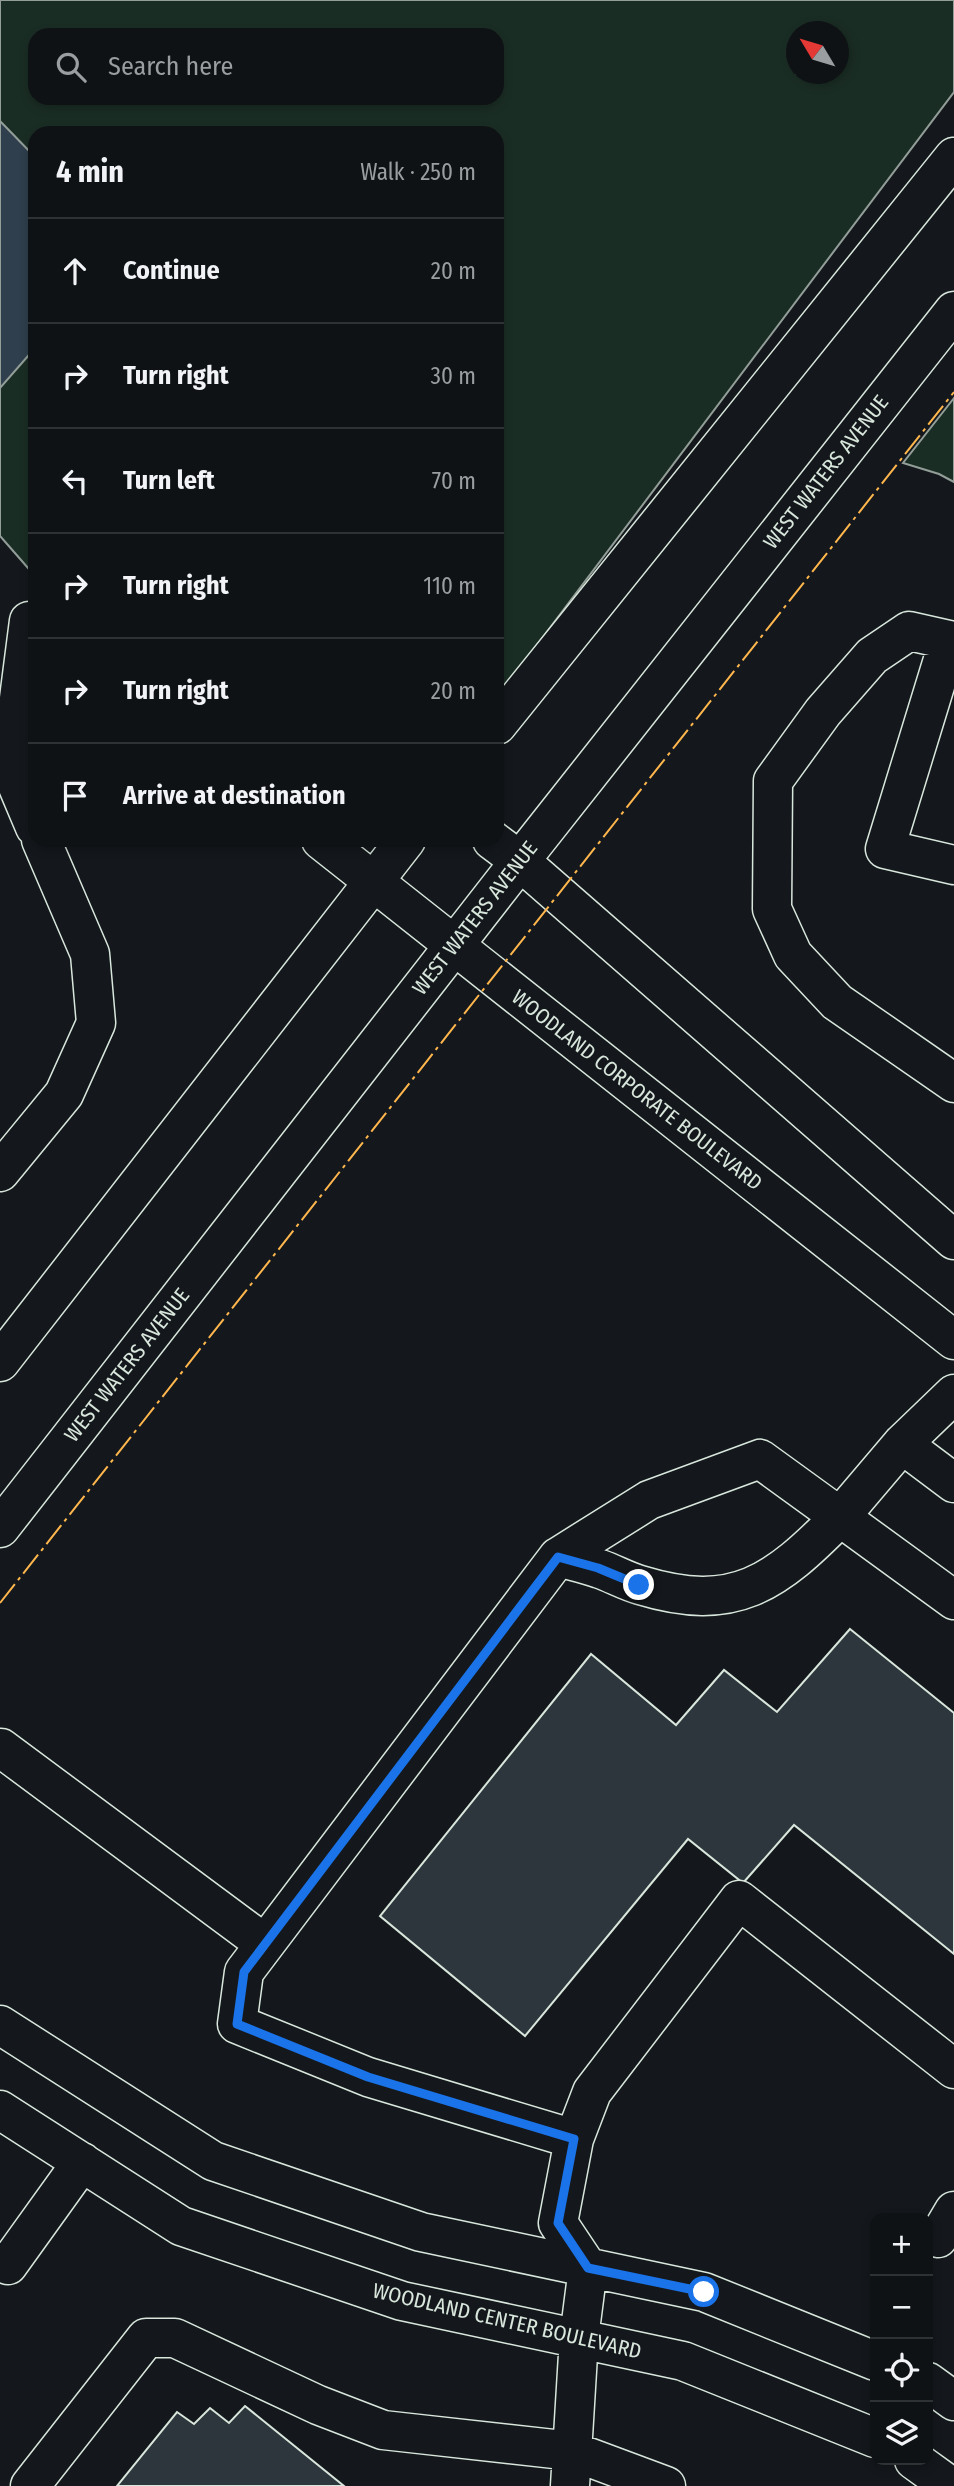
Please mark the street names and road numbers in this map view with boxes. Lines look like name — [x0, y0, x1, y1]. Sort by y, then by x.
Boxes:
street label: WEST WATERS AVENUE — [758, 390, 894, 554]
street label: WEST WATERS AVENUE — [407, 836, 543, 1000]
street label: WOODLAND CORPORATE BOULEVARD — [507, 984, 767, 1196]
street label: WEST WATERS AVENUE — [59, 1283, 195, 1447]
street label: WOODLAND CENTER BOULEVARD — [370, 2277, 644, 2365]

